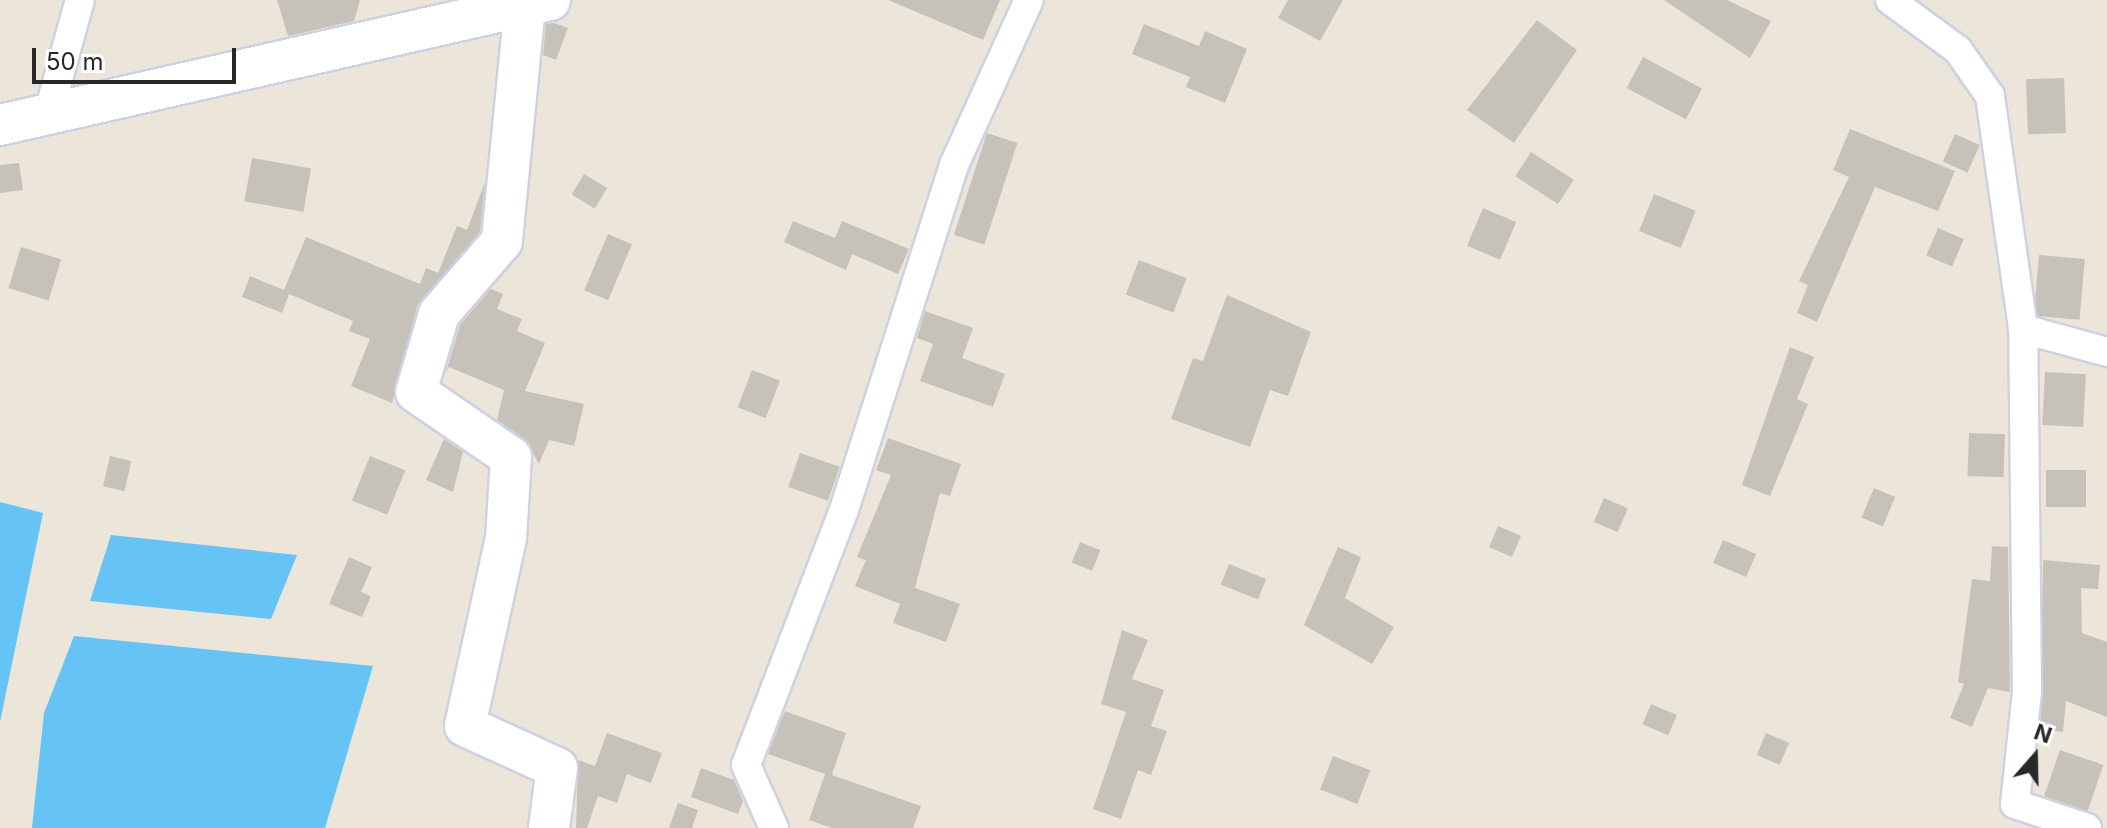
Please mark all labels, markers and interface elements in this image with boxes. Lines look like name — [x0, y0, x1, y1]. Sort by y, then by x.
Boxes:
scale bar — [36, 32, 240, 82]
text: 50 m — [46, 47, 104, 76]
north arrow — [1995, 716, 2075, 796]
text: N — [2031, 718, 2056, 749]

